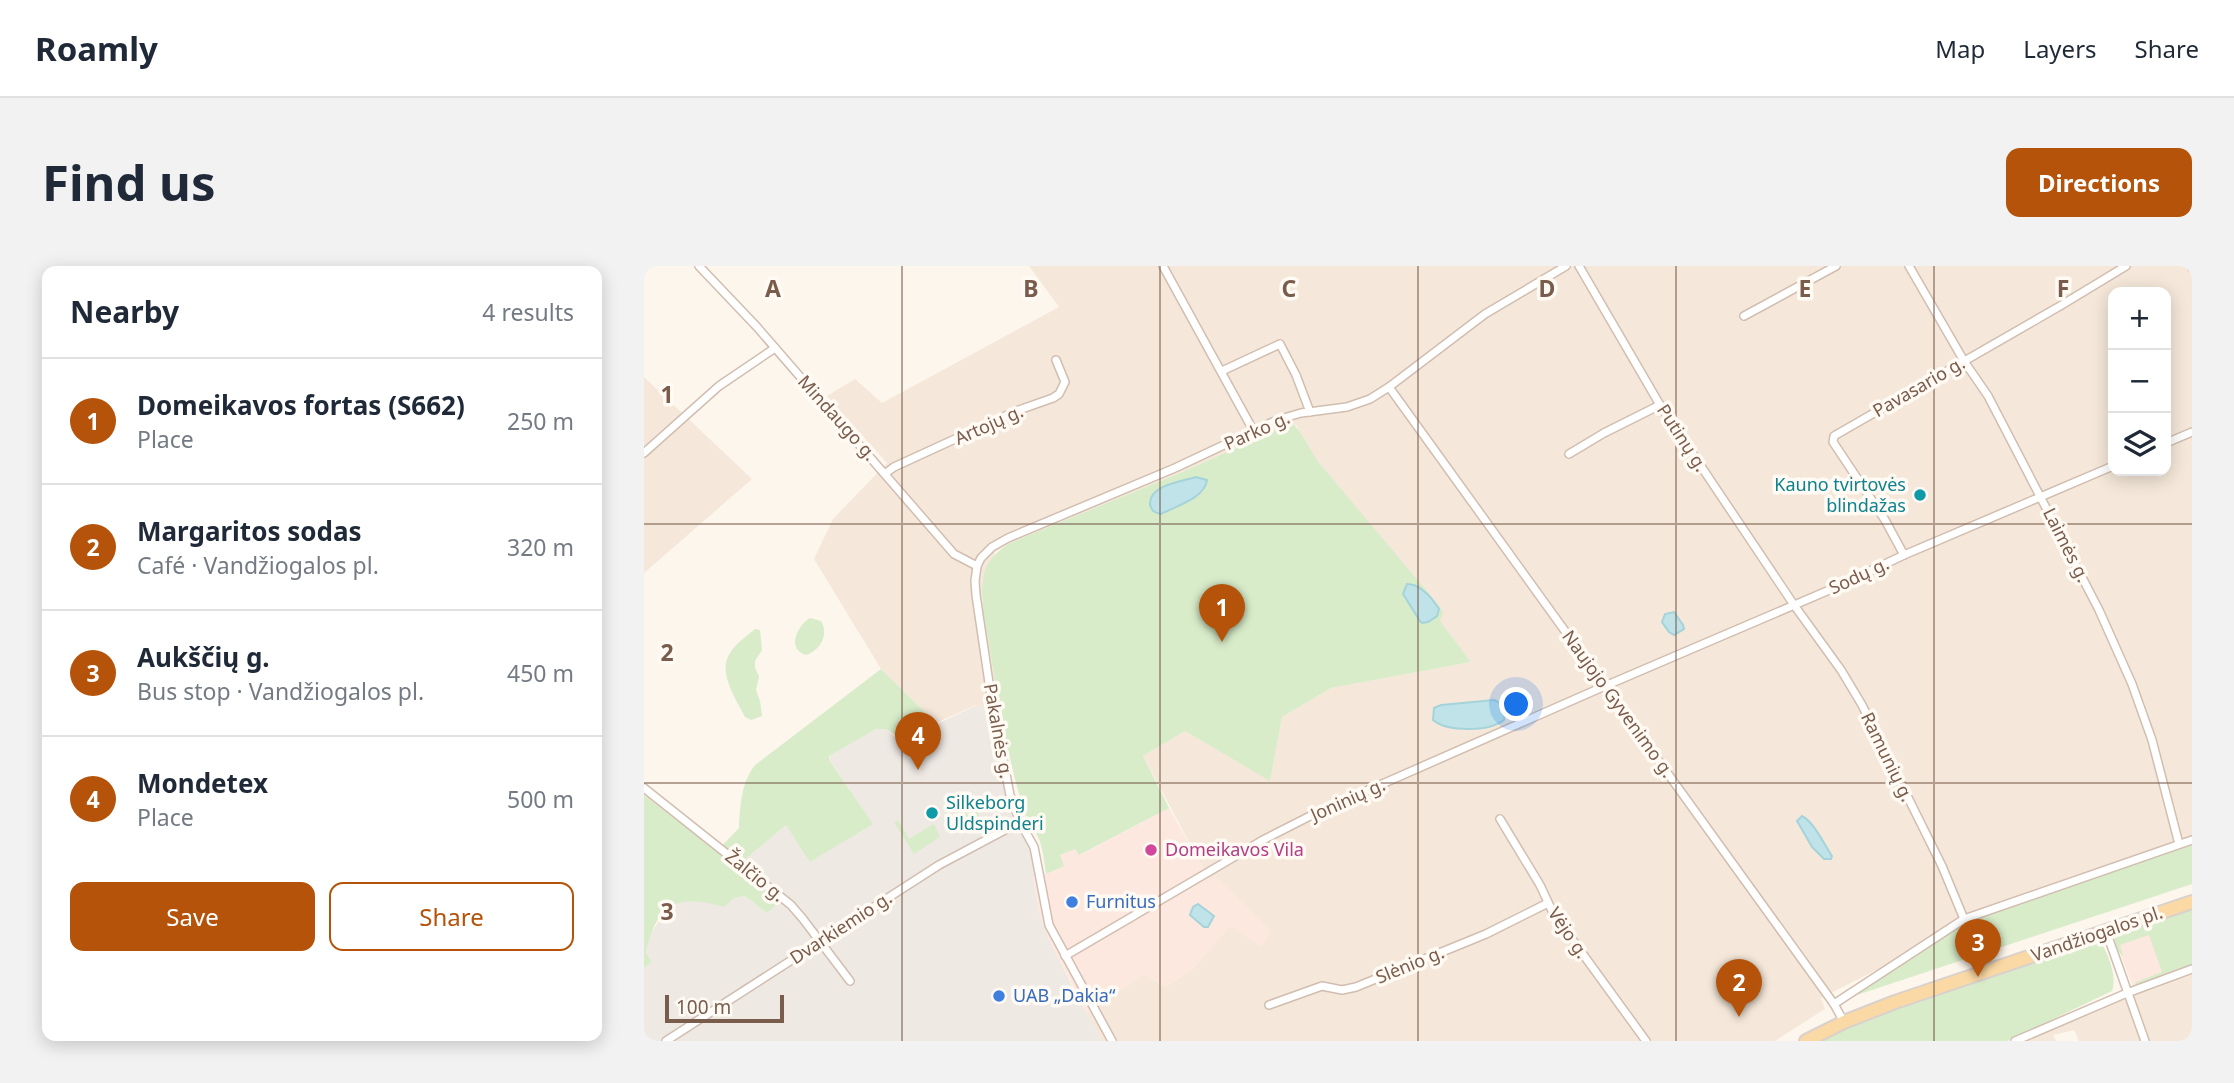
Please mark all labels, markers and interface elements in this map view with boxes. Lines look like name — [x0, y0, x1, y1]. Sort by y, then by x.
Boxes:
text: Roamly — [35, 26, 158, 71]
text: Map — [1935, 32, 1985, 65]
text: Layers — [2023, 32, 2097, 65]
text: Share — [2135, 32, 2199, 65]
button: Directions — [2006, 148, 2192, 217]
text: Find us — [42, 149, 216, 215]
text: A — [765, 272, 781, 304]
text: B — [1023, 272, 1039, 304]
text: C — [1282, 272, 1297, 304]
text: D — [1539, 272, 1555, 304]
text: E — [1799, 272, 1811, 304]
text: F — [2057, 272, 2069, 304]
map controls — [2108, 287, 2171, 476]
button: + — [2108, 287, 2171, 350]
text: Nearby — [70, 291, 179, 332]
text: 4 results — [482, 296, 574, 328]
street label: Pavasario g. — [1868, 350, 1969, 422]
button: − — [2108, 350, 2171, 413]
street label: Mindaugo g. — [793, 370, 882, 465]
text: 1 — [660, 378, 674, 410]
text: Domeikavos fortas (S662) — [137, 387, 465, 423]
street label: Artojų g. — [951, 398, 1027, 450]
street label: Putinų g. — [1652, 399, 1714, 476]
text: 1 — [86, 405, 100, 437]
text: 250 m — [507, 405, 574, 437]
street label: Parko g. — [1220, 405, 1293, 455]
button: layers — [2108, 413, 2171, 476]
text: Place — [137, 423, 194, 455]
place label: Kauno tvirtovės blindažas — [1774, 472, 1906, 517]
marker: Kauno tvirtovės blindažas — [1912, 487, 1928, 503]
street label: Laimės g. — [2038, 503, 2096, 586]
text: Margaritos sodas — [137, 513, 362, 549]
text: 2 — [86, 531, 100, 563]
text: 320 m — [507, 531, 574, 563]
text: Café · Vandžiogalos pl. — [137, 549, 379, 581]
street label: Sodų g. — [1825, 551, 1892, 599]
pin: 1 — [1199, 584, 1245, 642]
street label: Naujojo Gyvenimo g. — [1557, 625, 1680, 782]
text: 2 — [660, 636, 674, 668]
text: Aukščių g. — [137, 639, 270, 675]
text: 3 — [86, 657, 100, 689]
text: 450 m — [507, 657, 574, 689]
text: Bus stop · Vandžiogalos pl. — [137, 675, 424, 707]
street label: Pakalnės g. — [979, 682, 1019, 780]
your location — [1499, 687, 1533, 721]
street label: Ramunių g. — [1856, 708, 1920, 805]
pin: 4 — [895, 712, 941, 770]
text: Mondetex — [137, 765, 268, 801]
street label: Joninių g. — [1305, 772, 1389, 827]
text: 4 — [86, 783, 100, 815]
text: 500 m — [507, 783, 574, 815]
place label: Silkeborg Uldspinderi — [946, 790, 1044, 835]
text: Place — [137, 801, 194, 833]
marker: Silkeborg Uldspinderi — [924, 805, 940, 821]
place label: Domeikavos Vila — [1165, 837, 1304, 861]
marker: Domeikavos Vila — [1143, 842, 1159, 858]
street label: Žalčio g. — [721, 844, 790, 907]
button: Save — [70, 882, 315, 951]
button: Share — [329, 882, 574, 951]
street label: Dvarkiemio g. — [785, 885, 896, 969]
place label: Furnitus — [1086, 889, 1156, 913]
marker: Furnitus — [1064, 894, 1080, 910]
text: 3 — [660, 895, 674, 927]
street label: Vandžiogalos pl. — [2028, 899, 2165, 967]
street label: Vėjo g. — [1543, 902, 1595, 963]
pin: 3 — [1955, 919, 2001, 977]
street label: Slėnio g. — [1372, 939, 1447, 989]
pin: 2 — [1716, 959, 1762, 1017]
place label: UAB „Dakia“ — [1013, 983, 1116, 1007]
marker: UAB „Dakia“ — [991, 988, 1007, 1004]
scale bar — [665, 992, 784, 1024]
text: 100 m — [676, 994, 731, 1020]

